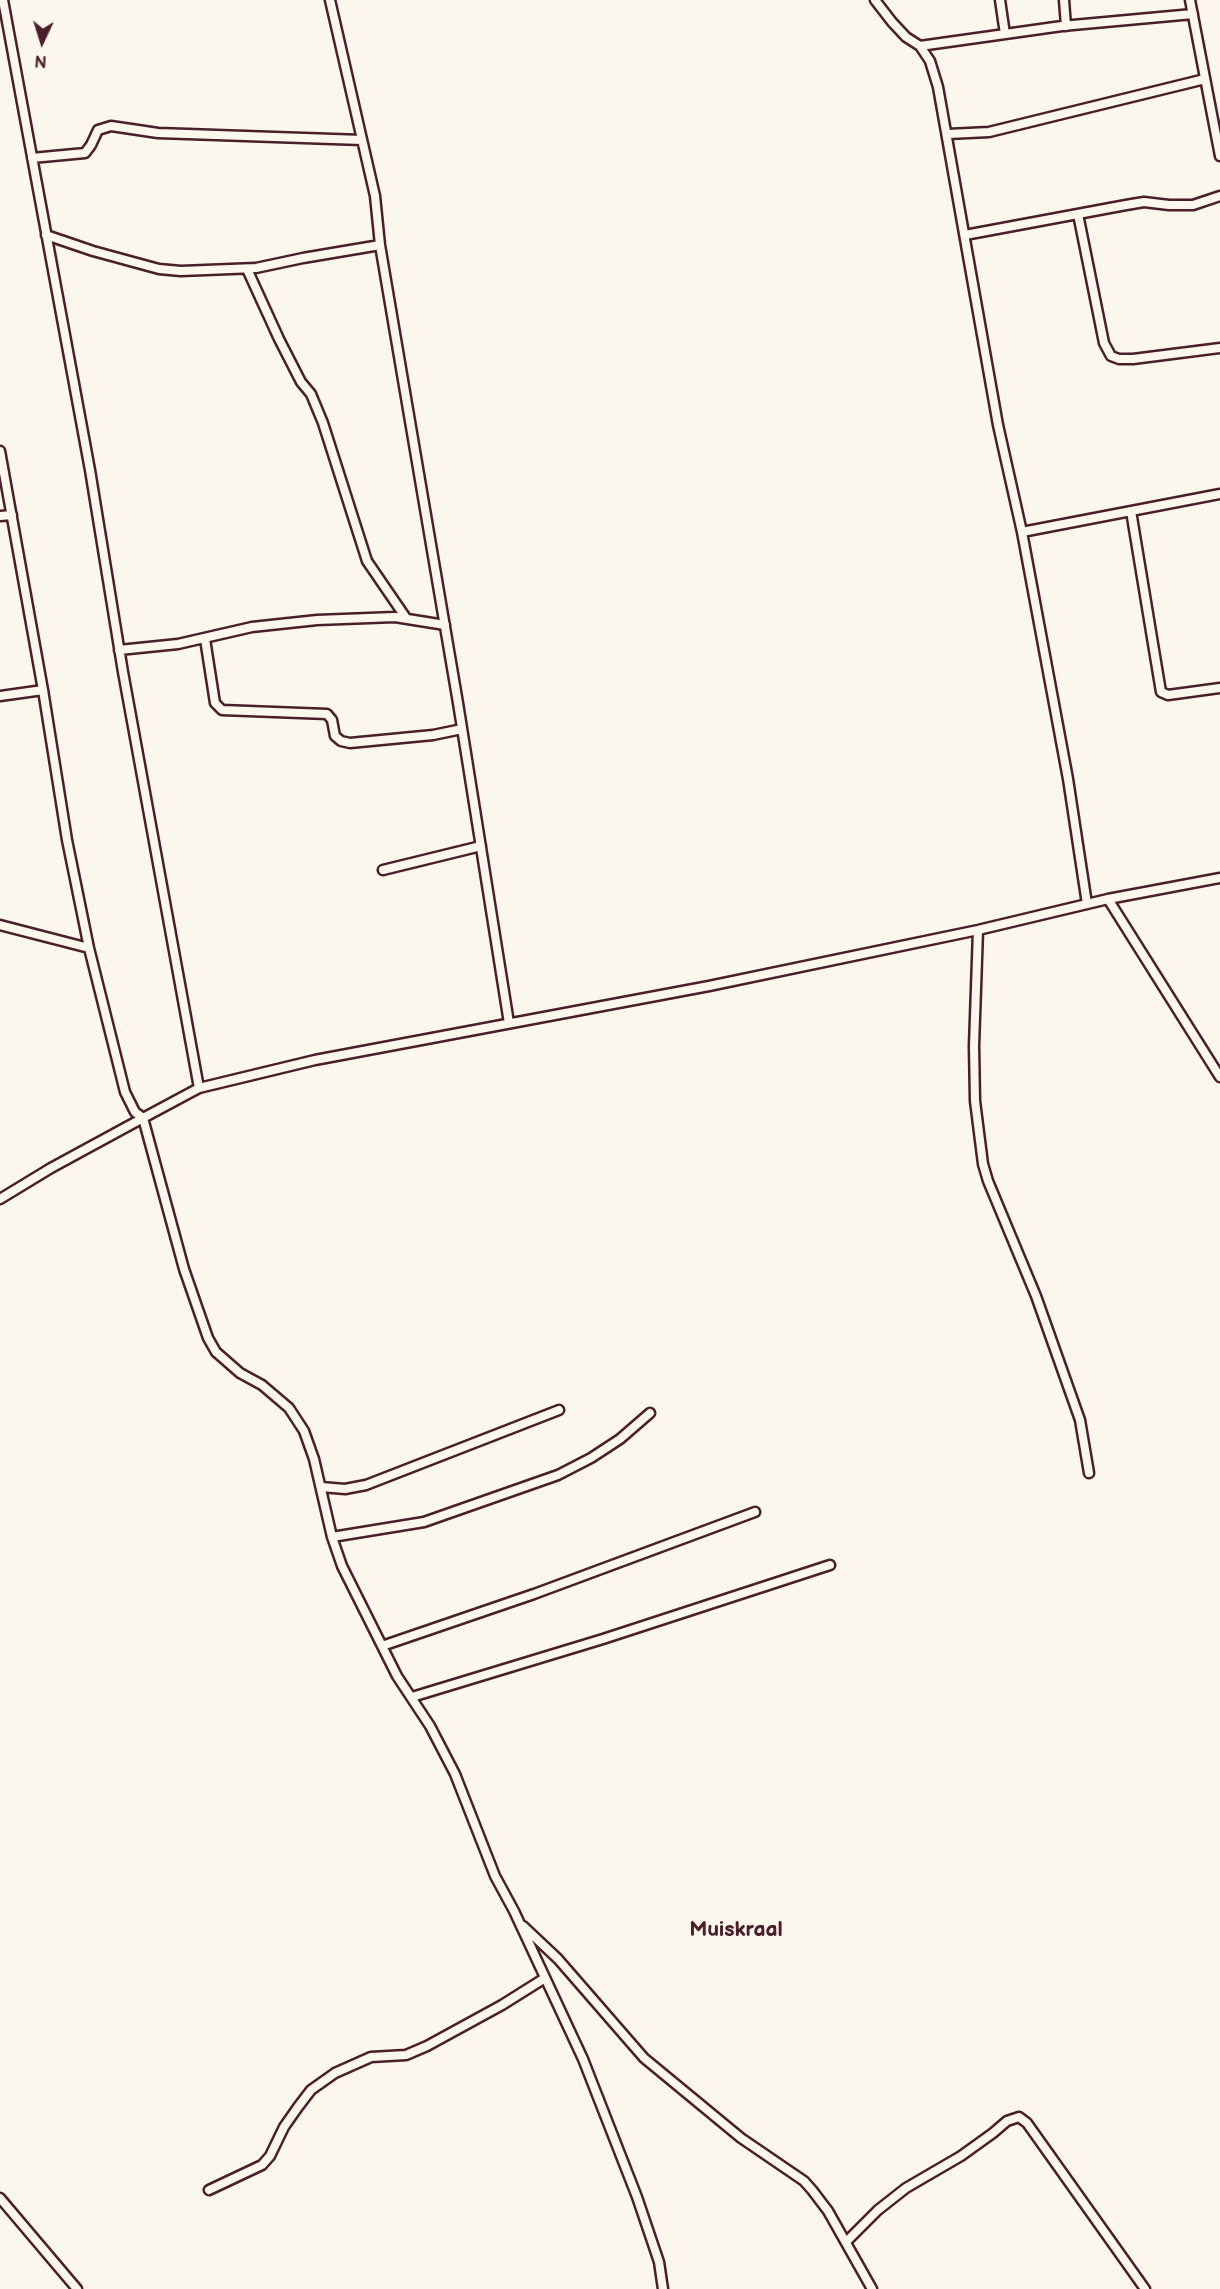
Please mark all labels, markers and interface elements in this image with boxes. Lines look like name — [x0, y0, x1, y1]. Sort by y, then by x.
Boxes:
north arrow — [12, 12, 72, 72]
text: N — [34, 51, 47, 70]
district label: Muiskraal — [689, 1918, 783, 1944]

